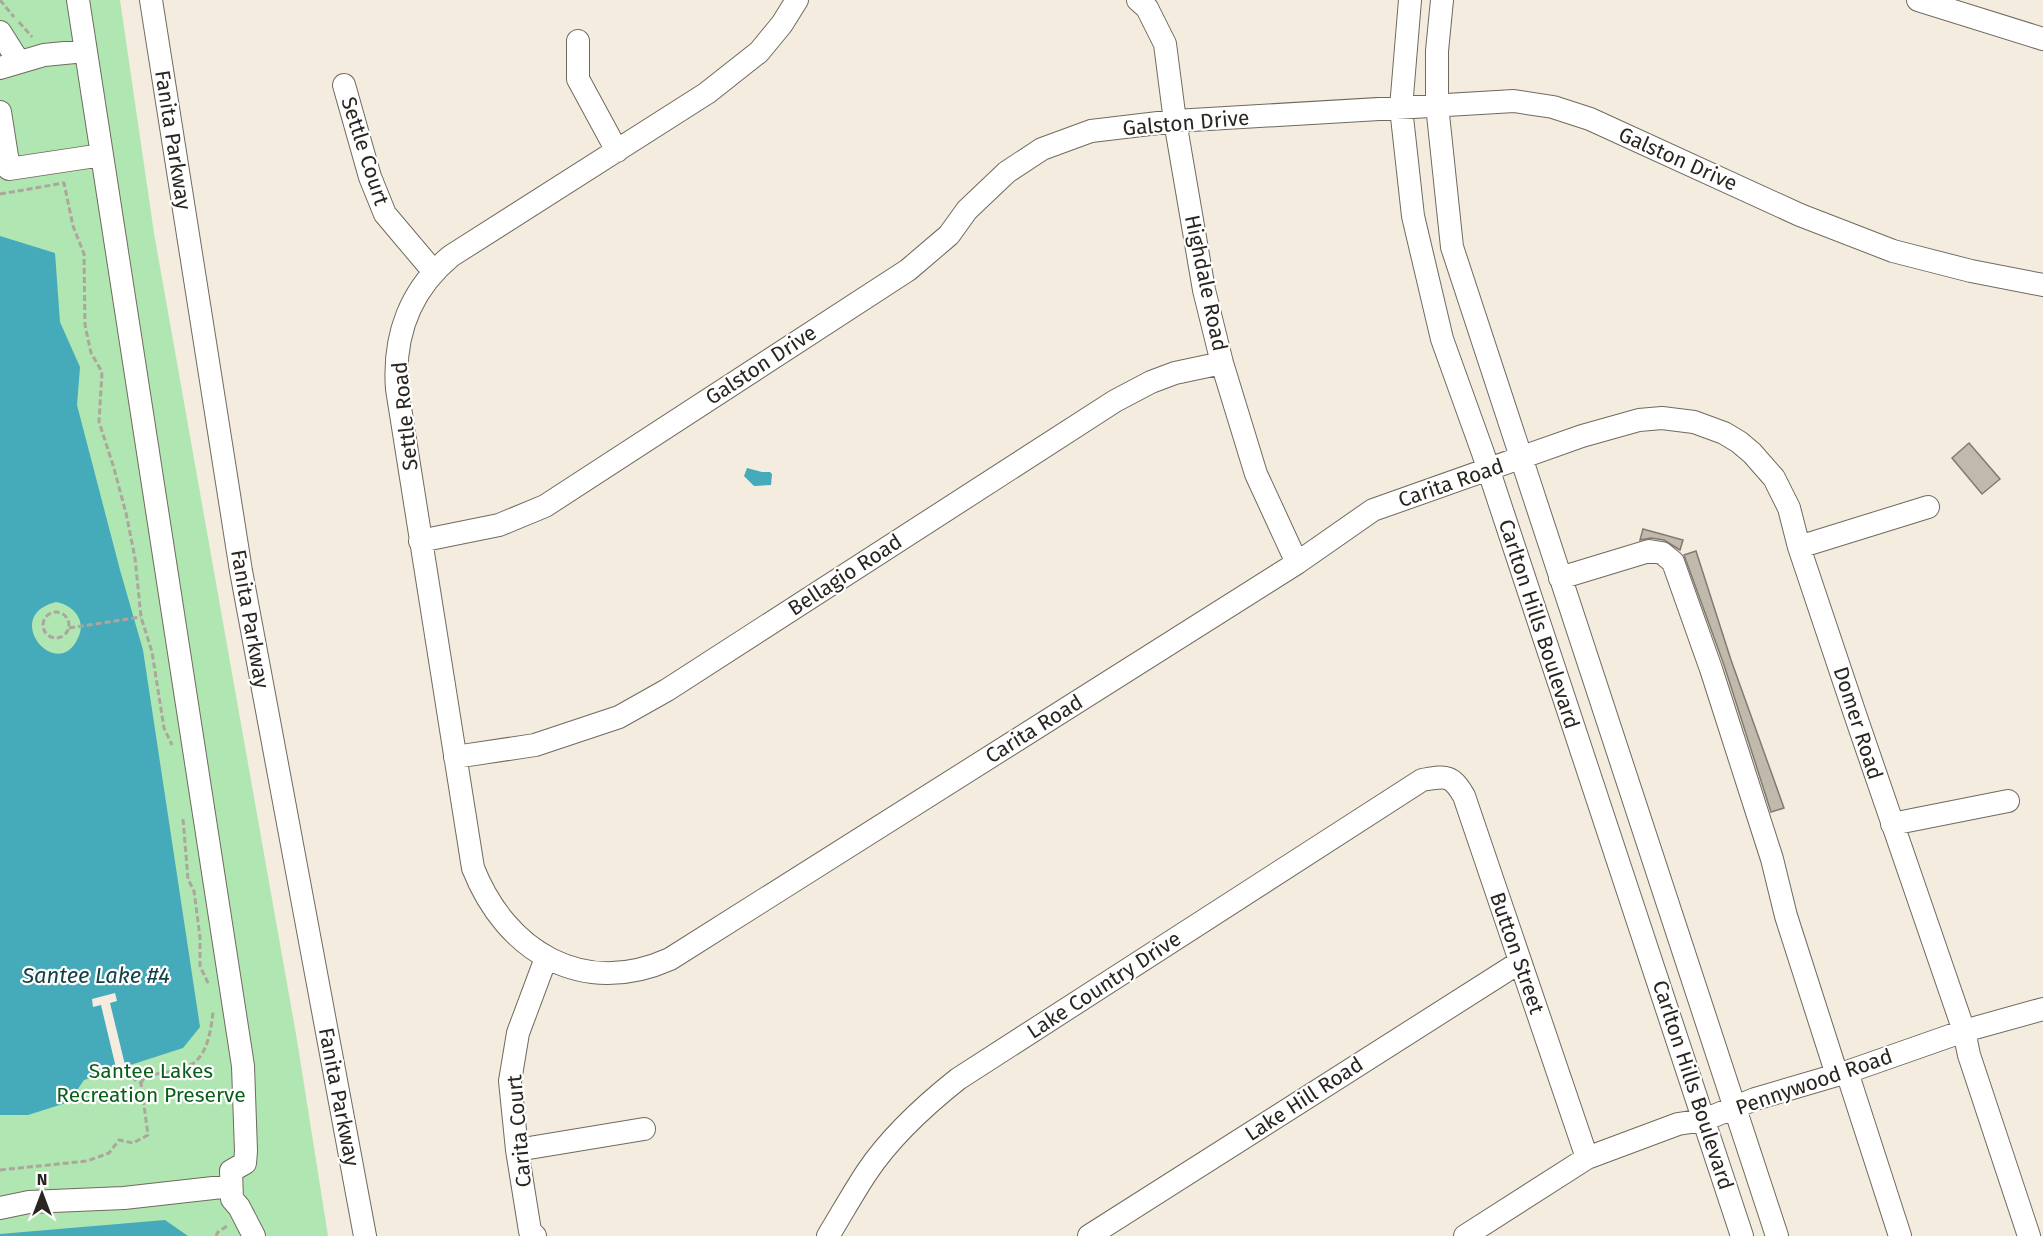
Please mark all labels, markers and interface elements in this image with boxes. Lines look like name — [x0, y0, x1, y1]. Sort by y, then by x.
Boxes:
street label: Fanita Parkway — [149, 68, 197, 212]
street label: Settle Court — [335, 94, 395, 209]
street label: Galston Drive — [1122, 105, 1250, 141]
street label: Galston Drive — [1615, 121, 1741, 197]
street label: Highdale Road — [1179, 212, 1233, 354]
street label: Galston Drive — [701, 319, 821, 411]
street label: Settle Road — [386, 360, 424, 472]
street label: Carita Road — [1395, 453, 1507, 513]
street label: Carlton Hills Boulevard — [1493, 516, 1585, 732]
street label: Bellagio Road — [783, 528, 907, 622]
street label: Fanita Parkway — [225, 547, 275, 691]
street label: Domer Road — [1828, 663, 1888, 783]
street label: Carita Road — [981, 689, 1087, 769]
street label: Button Street — [1484, 889, 1550, 1018]
street label: Lake Country Drive — [1022, 926, 1186, 1044]
water label: Santee Lake #4 — [21, 962, 170, 989]
street label: Carlton Hills Boulevard — [1647, 977, 1739, 1193]
street label: Fanita Parkway — [313, 1025, 365, 1169]
street label: Pennywood Road — [1732, 1043, 1896, 1121]
street label: Lake Hill Road — [1240, 1051, 1368, 1147]
park label: Santee Lakes Recreation Preserve — [56, 1058, 246, 1108]
street label: Carita Court — [501, 1073, 537, 1188]
north arrow — [12, 1164, 72, 1224]
text: N — [37, 1170, 47, 1189]

